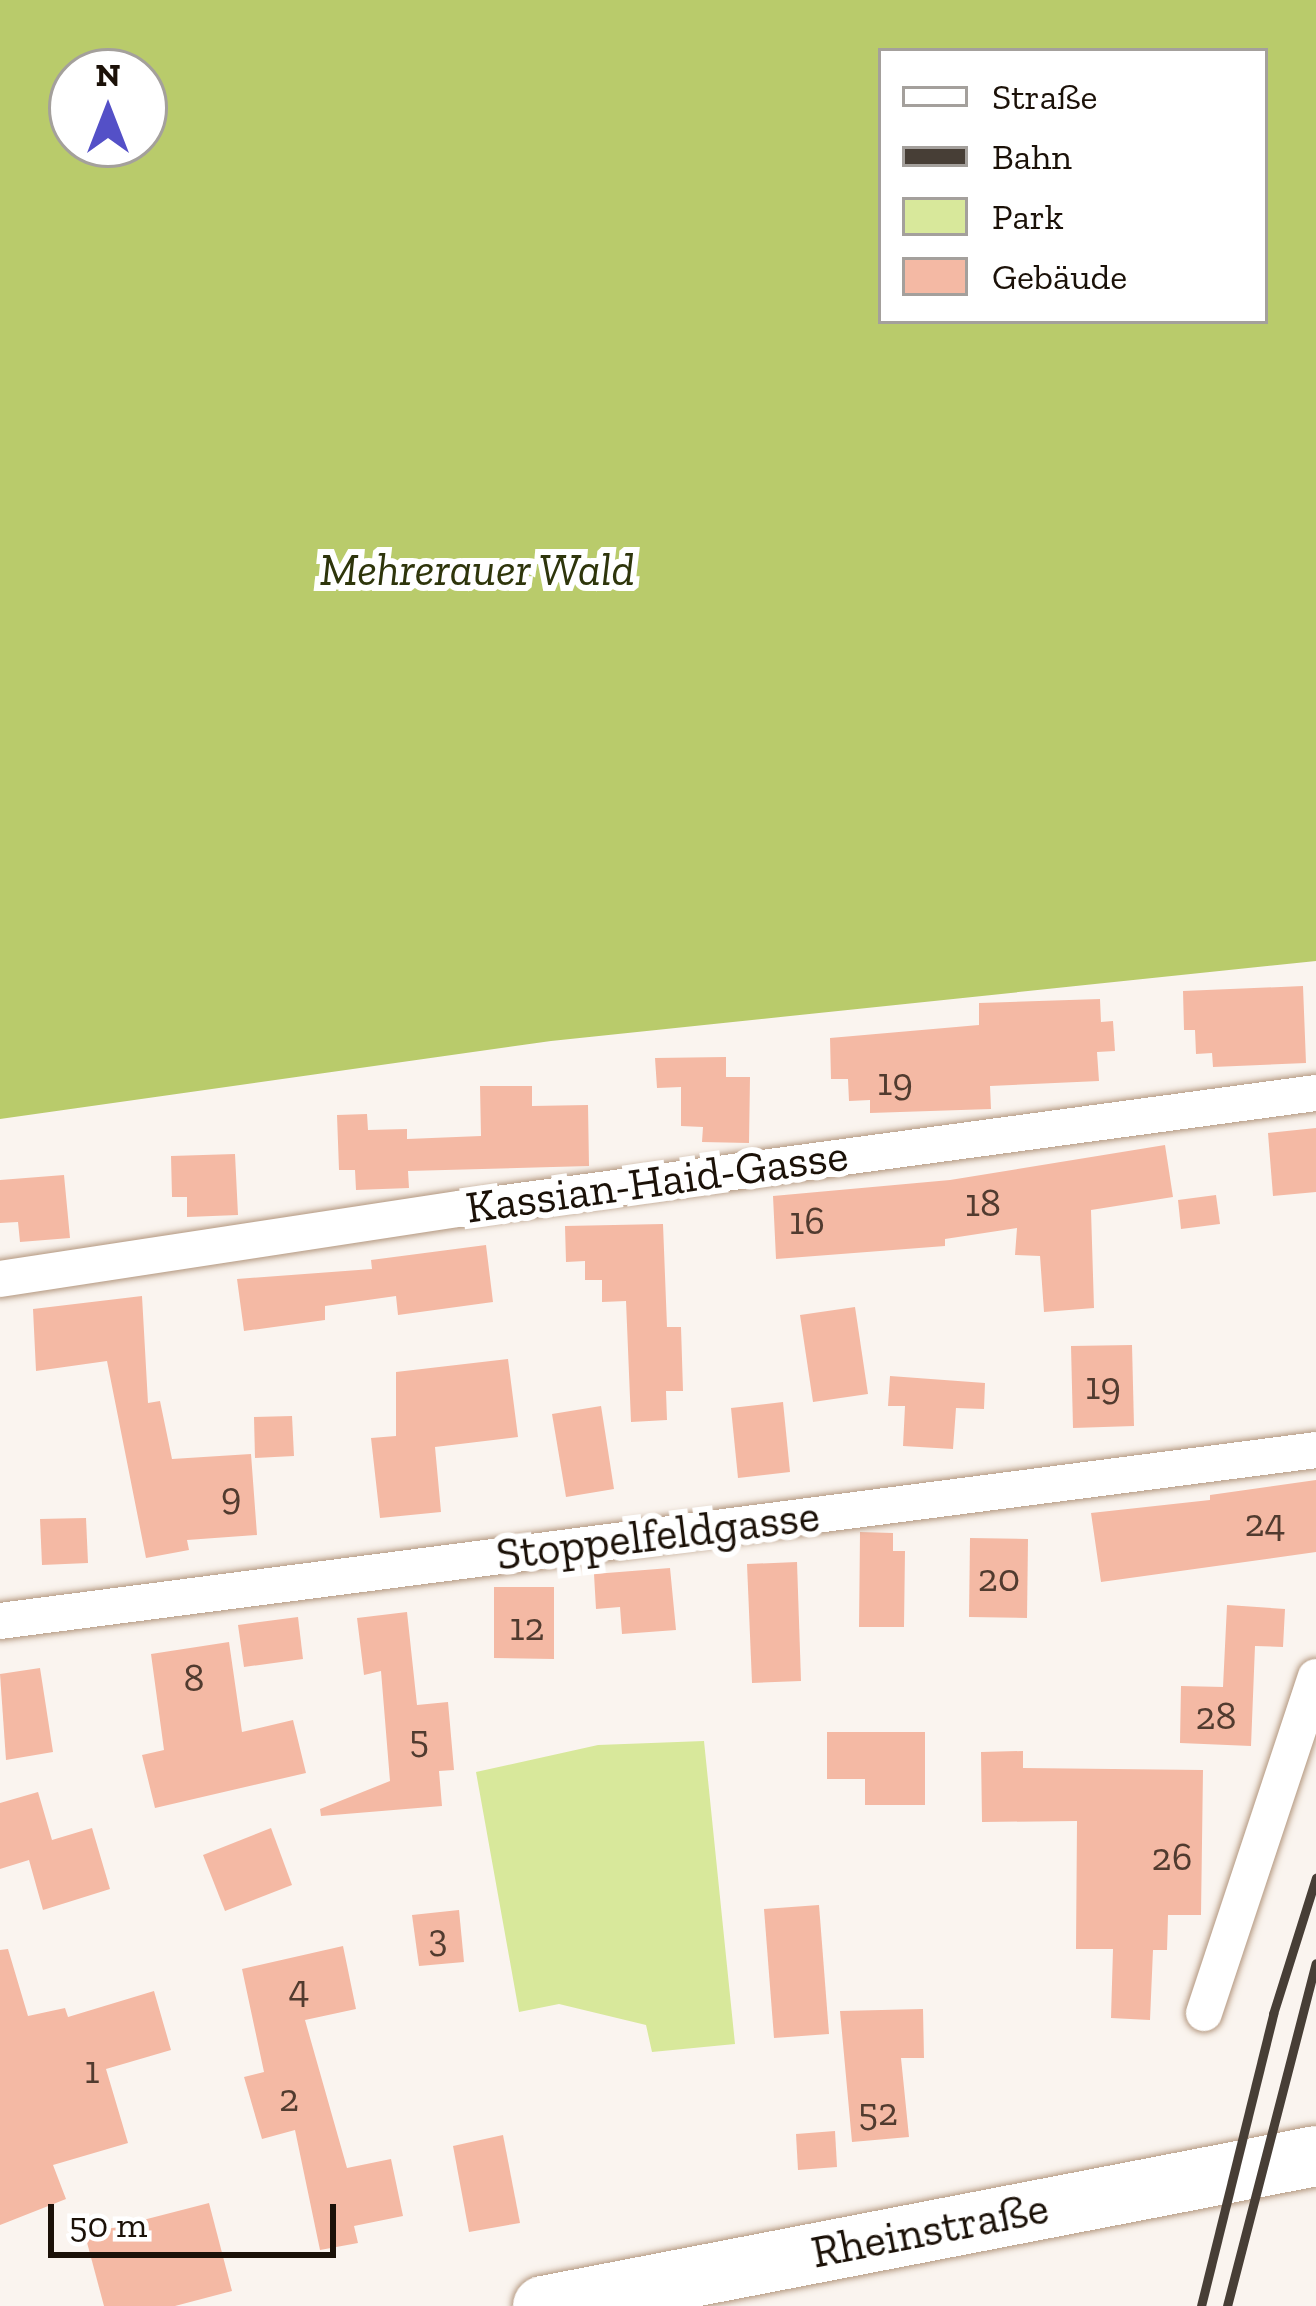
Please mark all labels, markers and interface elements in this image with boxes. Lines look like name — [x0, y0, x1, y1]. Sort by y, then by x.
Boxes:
north arrow — [48, 48, 168, 168]
legend — [878, 48, 1268, 324]
text: N — [95, 55, 121, 94]
text: Straße — [992, 75, 1097, 118]
text: Bahn — [992, 135, 1072, 178]
text: Park — [992, 195, 1063, 238]
text: Gebäude — [992, 255, 1127, 298]
park label: Mehrerauer Wald — [319, 544, 635, 598]
house number: 19 — [877, 1059, 913, 1105]
street label: Kassian-Haid-Gasse — [463, 1128, 851, 1236]
house number: 18 — [965, 1180, 1001, 1226]
house number: 16 — [789, 1198, 825, 1244]
house number: 19 — [1085, 1363, 1121, 1409]
house number: 9 — [221, 1473, 241, 1519]
street label: Stoppelfeldgasse — [493, 1489, 823, 1583]
house number: 24 — [1244, 1500, 1286, 1546]
house number: 20 — [978, 1555, 1020, 1601]
house number: 12 — [509, 1604, 545, 1650]
house number: 8 — [184, 1655, 204, 1701]
house number: 28 — [1195, 1693, 1237, 1739]
house number: 5 — [409, 1716, 429, 1762]
house number: 26 — [1152, 1834, 1192, 1880]
house number: 3 — [428, 1915, 448, 1961]
house number: 4 — [288, 1966, 310, 2012]
house number: 1 — [84, 2047, 100, 2093]
house number: 2 — [279, 2075, 299, 2121]
house number: 52 — [858, 2089, 898, 2135]
scale bar — [54, 2180, 342, 2254]
street label: Rheinstraße — [807, 2182, 1053, 2280]
text: 50 m — [69, 2203, 147, 2246]

